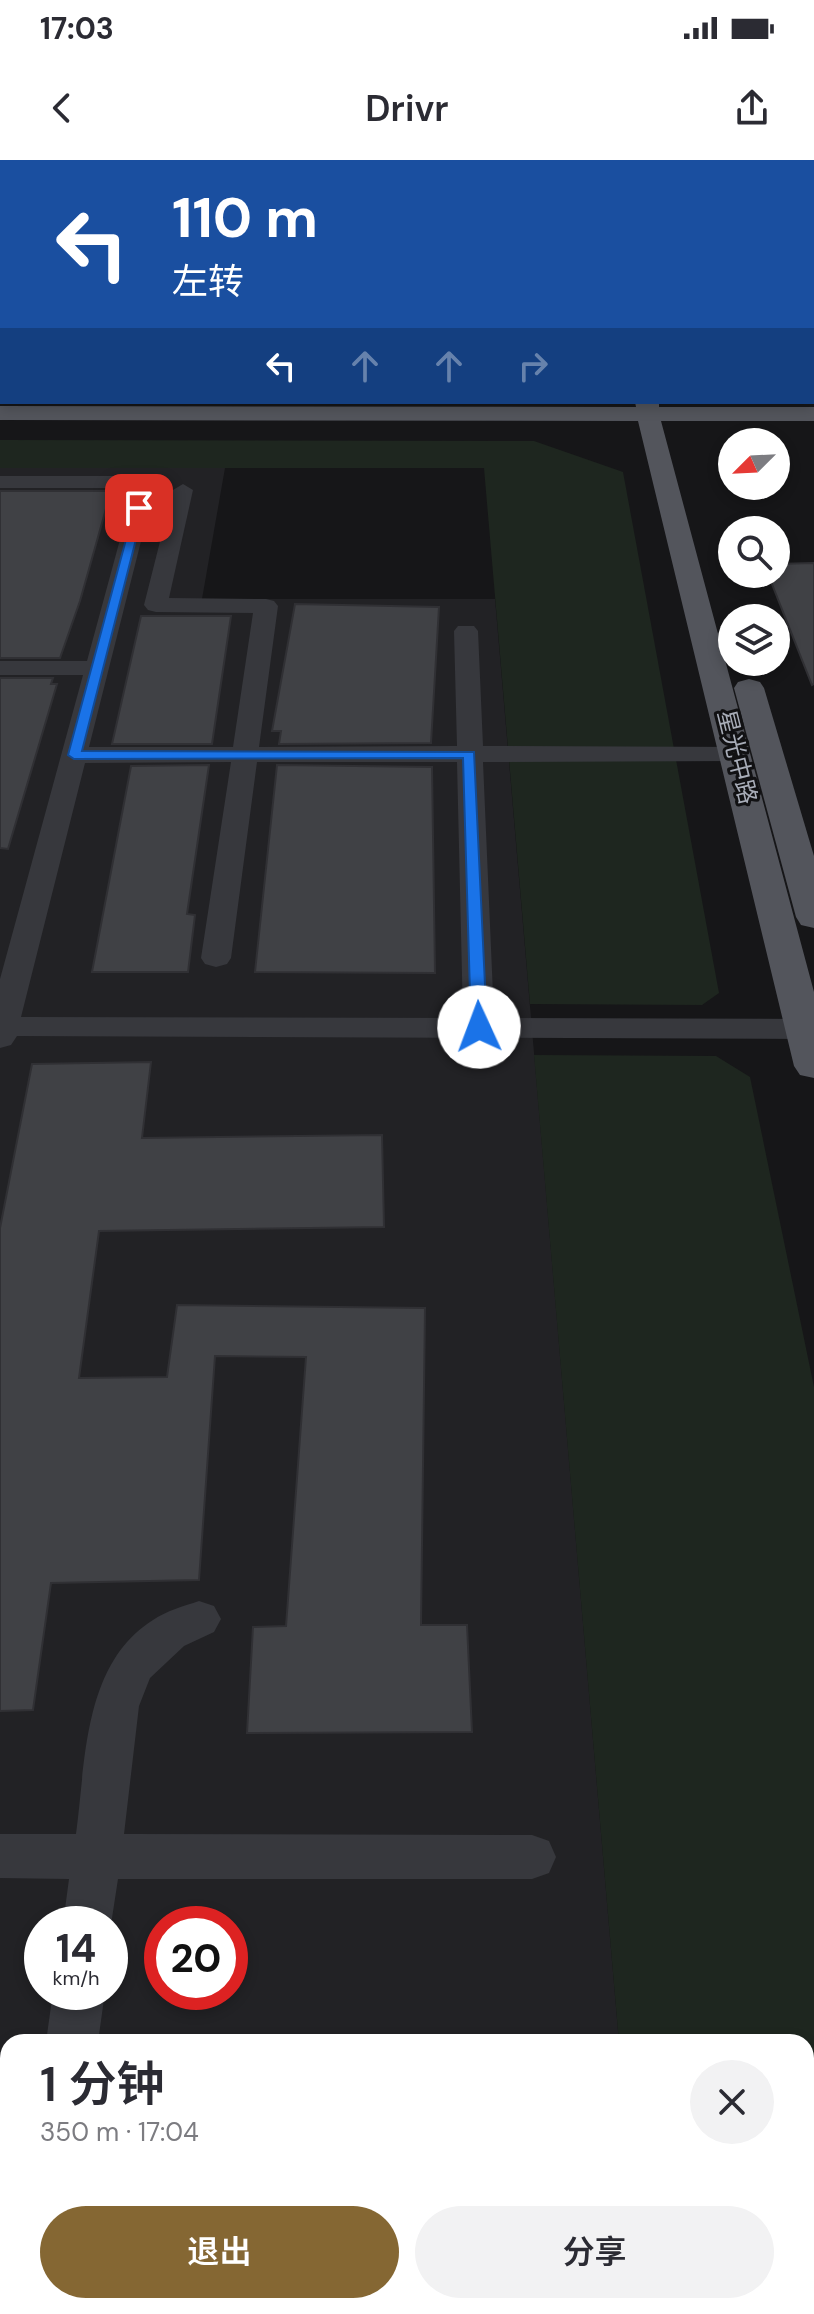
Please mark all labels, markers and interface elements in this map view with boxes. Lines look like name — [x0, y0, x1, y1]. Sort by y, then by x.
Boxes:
text: 17:03 — [40, 9, 114, 48]
text: Drivr — [365, 85, 449, 132]
icon: back — [40, 86, 84, 130]
icon: share — [730, 86, 774, 130]
text: 110 m — [172, 181, 318, 254]
icon: left — [40, 192, 144, 296]
text: 左转 — [172, 258, 244, 305]
icon: left — [259, 344, 303, 388]
icon: ahead — [343, 344, 387, 388]
icon: ahead — [427, 344, 471, 388]
icon: right — [511, 344, 555, 388]
north arrow — [718, 428, 790, 500]
map controls — [718, 428, 790, 676]
pin — [105, 474, 173, 542]
icon: arrive — [117, 486, 161, 530]
button: search — [718, 516, 790, 588]
button: layers — [718, 604, 790, 676]
street label: 星光中路 — [711, 707, 764, 807]
position arrow — [437, 985, 521, 1069]
speed limit sign: 20 — [144, 1906, 248, 2010]
text: 14 — [56, 1922, 96, 1974]
text: km/h — [52, 1965, 100, 1991]
text: 1 分钟 — [40, 2053, 164, 2116]
button: close — [690, 2060, 774, 2144]
text: 350 m · 17:04 — [40, 2115, 199, 2149]
button: 退出 — [40, 2206, 399, 2298]
button: 分享 — [415, 2206, 774, 2298]

